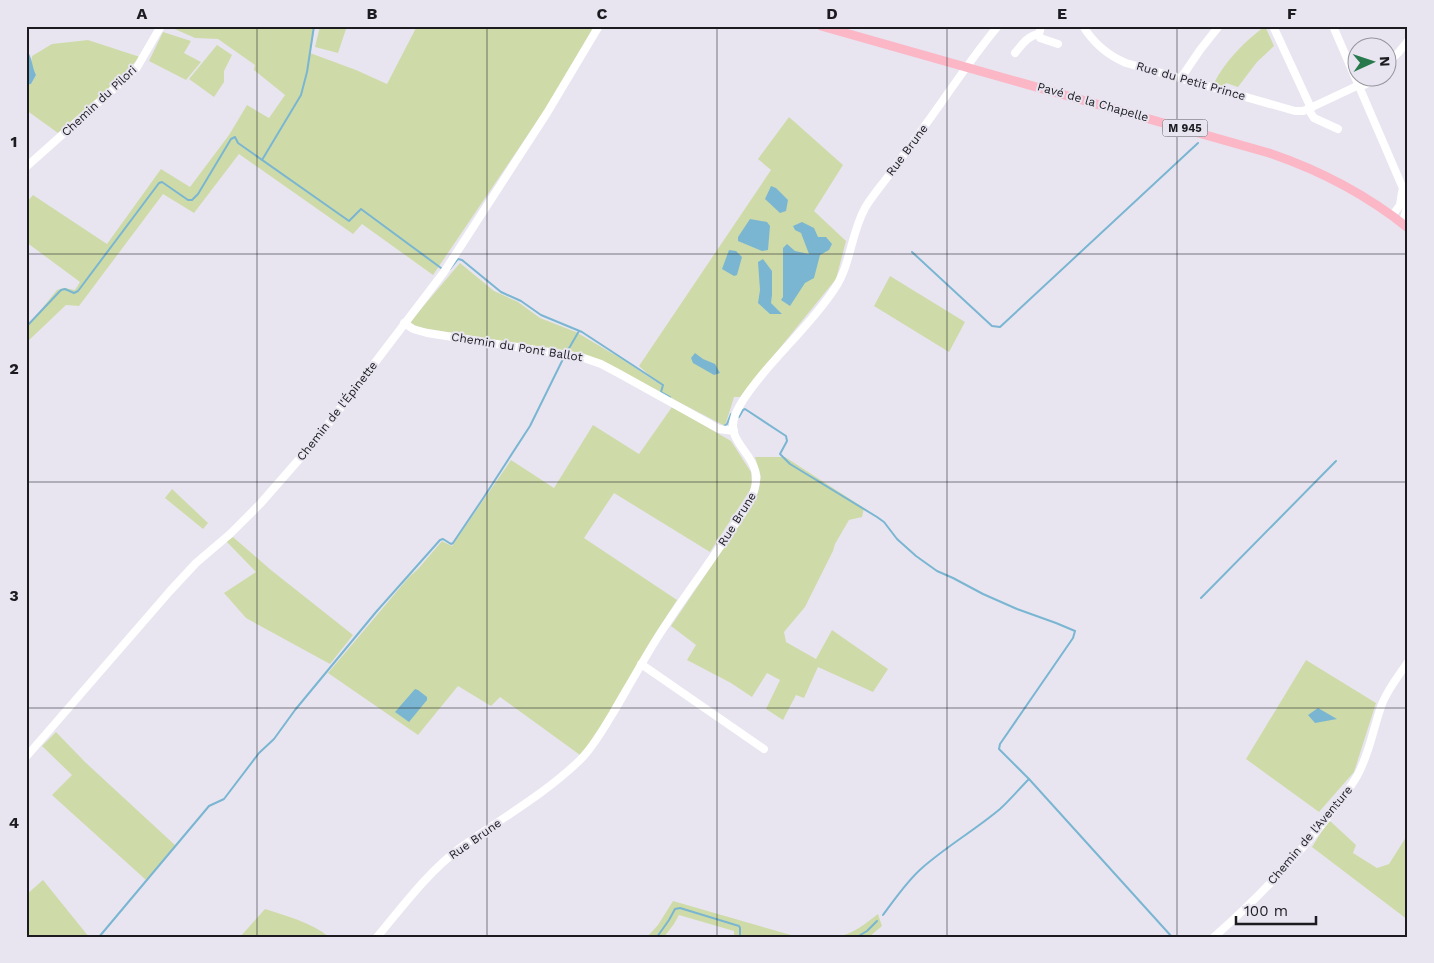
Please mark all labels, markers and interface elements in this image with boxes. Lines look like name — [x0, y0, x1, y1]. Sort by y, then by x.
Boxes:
text: A — [137, 4, 148, 23]
text: B — [367, 4, 378, 23]
text: C — [597, 4, 608, 23]
text: D — [826, 4, 838, 23]
text: E — [1057, 4, 1067, 23]
text: F — [1287, 4, 1297, 23]
north arrow — [1346, 38, 1396, 88]
text: N — [1377, 56, 1393, 67]
street label: Rue du Petit Prince — [1135, 59, 1247, 103]
street label: Chemin du Pilori — [59, 63, 139, 139]
street label: Pavé de la Chapelle — [1036, 79, 1150, 125]
road number: M 945 — [1162, 120, 1208, 136]
street label: Rue Brune — [883, 121, 931, 178]
text: 1 — [11, 132, 17, 151]
street label: Chemin du Pont Ballot — [450, 330, 584, 364]
street label: Chemin de l'Épinette — [294, 358, 380, 463]
text: 2 — [9, 359, 19, 378]
street label: Rue Brune — [715, 489, 759, 548]
text: 3 — [9, 586, 19, 605]
street label: Chemin de l'Aventure — [1265, 783, 1355, 887]
text: 4 — [9, 813, 19, 832]
street label: Rue Brune — [446, 816, 504, 862]
scale bar — [1236, 893, 1316, 925]
text: 100 m — [1244, 902, 1288, 920]

